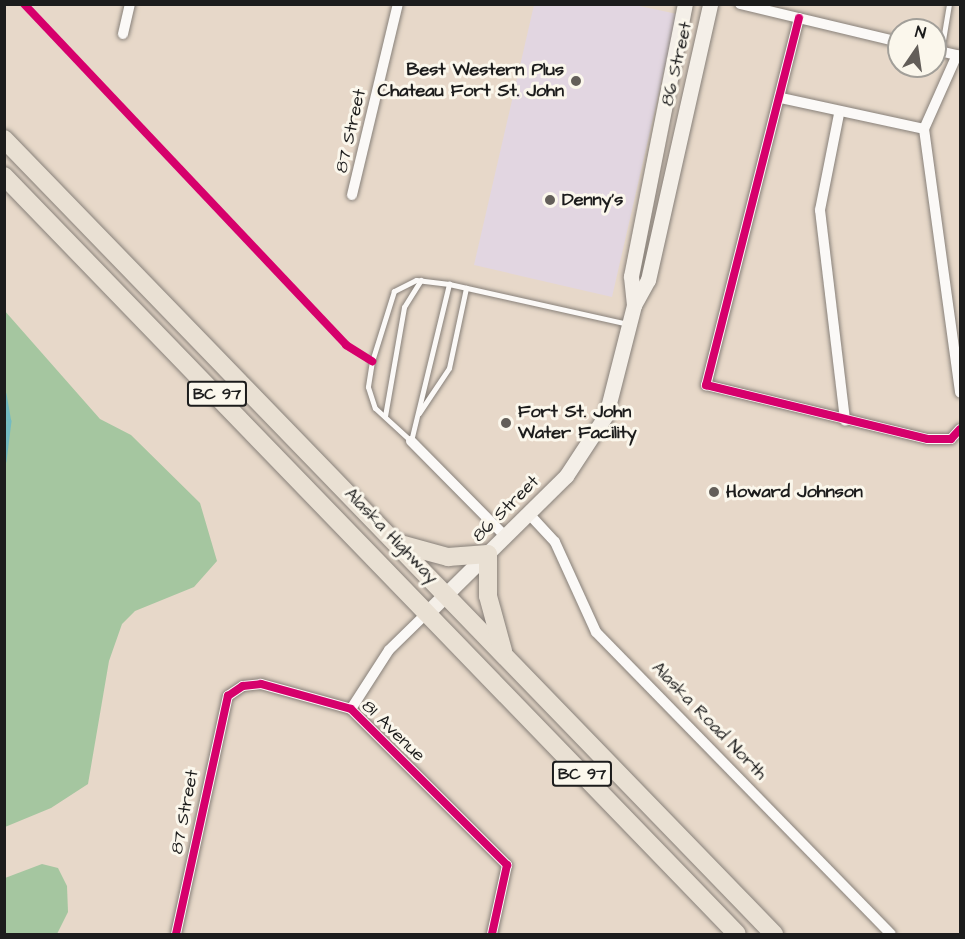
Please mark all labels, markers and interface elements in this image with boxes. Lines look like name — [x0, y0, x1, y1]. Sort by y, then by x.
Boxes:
north arrow — [887, 18, 947, 78]
street label: 86 Street — [657, 20, 697, 108]
text: N — [913, 21, 928, 44]
place label: Best Western Plus Chateau Fort St. John — [378, 60, 564, 103]
marker: Best Western Plus Chateau Fort St. John — [569, 74, 583, 88]
street label: 87 Street — [331, 87, 371, 175]
place label: Denny's — [562, 189, 623, 211]
marker: Denny's — [543, 193, 557, 207]
road number: BC 97 — [186, 381, 248, 407]
place label: Fort St. John Water Facility — [518, 402, 637, 444]
marker: Fort St. John Water Facility — [499, 416, 513, 430]
street label: 86 Street — [468, 471, 544, 547]
place label: Howard Johnson — [726, 481, 863, 503]
street label: Alaska Highway — [340, 483, 442, 589]
marker: Howard Johnson — [707, 485, 721, 499]
street label: Alaska Road North — [647, 657, 771, 785]
street label: 81 Avenue — [357, 696, 429, 766]
road number: BC 97 — [550, 761, 614, 787]
street label: 87 Street — [166, 768, 204, 856]

